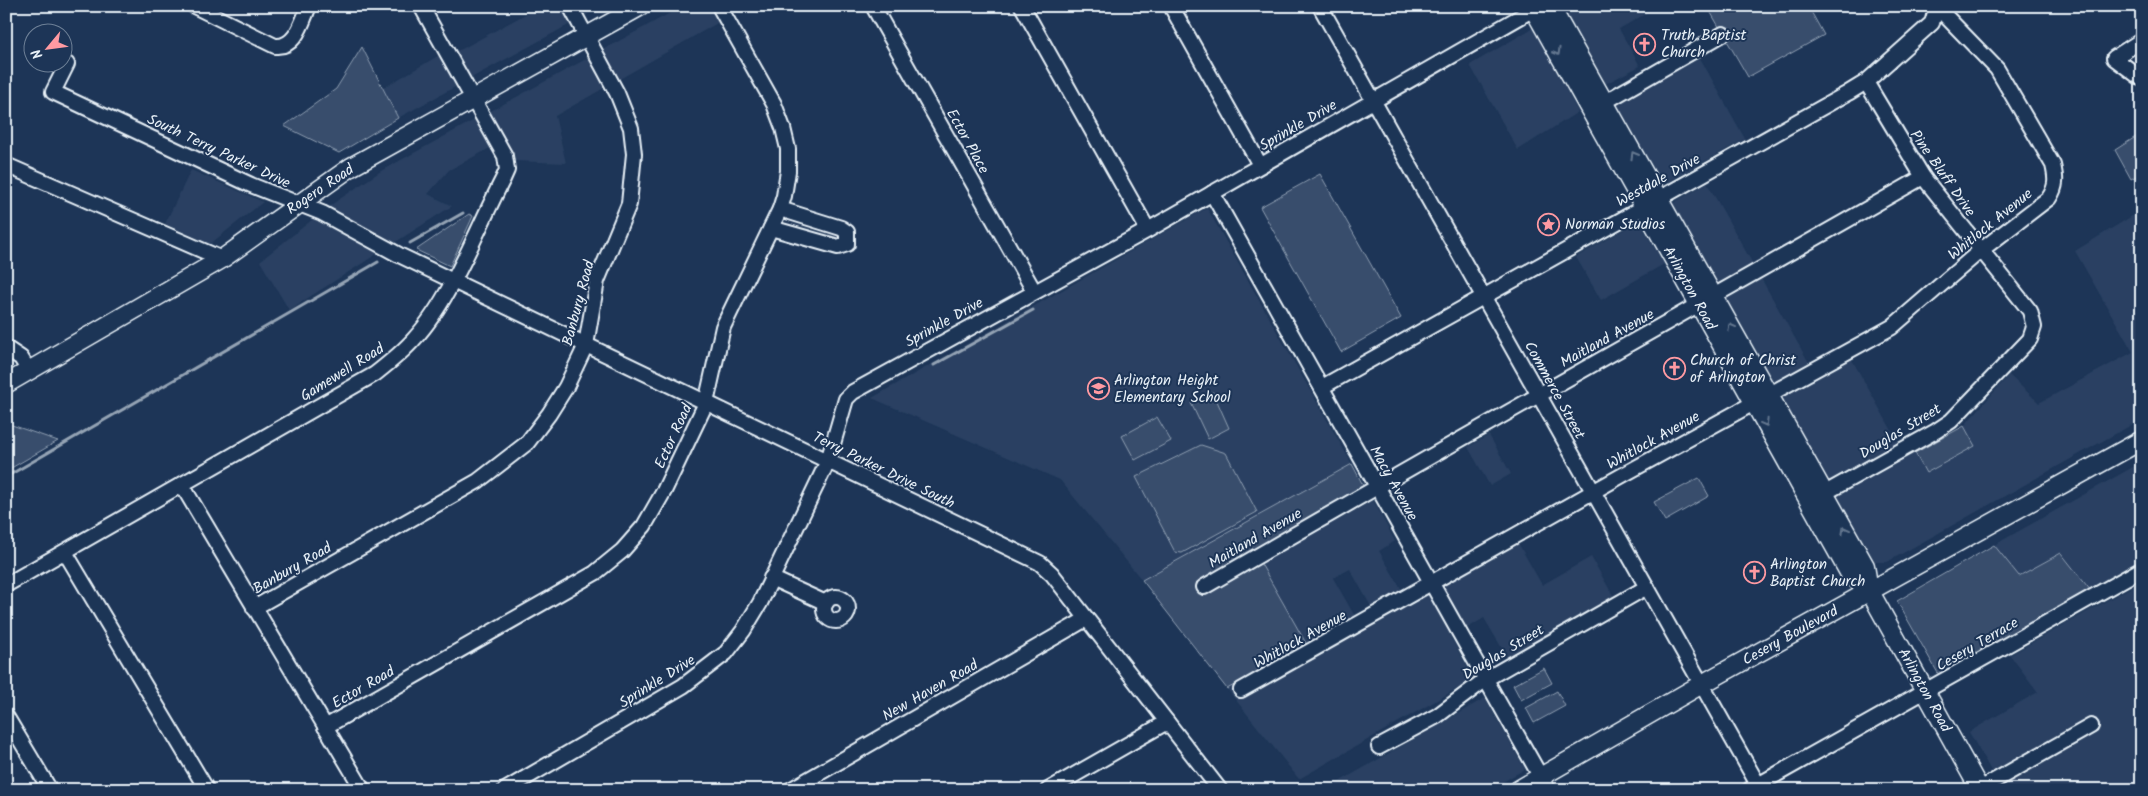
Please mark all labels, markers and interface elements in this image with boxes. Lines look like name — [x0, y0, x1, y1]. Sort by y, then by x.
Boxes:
north arrow — [22, 22, 72, 72]
place label: Truth Baptist Church — [1661, 24, 1747, 65]
church icon: Truth Baptist Church — [1633, 32, 1657, 56]
text: N — [26, 44, 49, 63]
one-way arrow — [1551, 47, 1561, 56]
street label: Sprinkle Drive — [1255, 94, 1342, 158]
street label: Ector Place — [939, 104, 995, 179]
street label: South Terry Parker Drive — [143, 108, 294, 196]
street label: Pine Bluff Drive — [1903, 125, 1981, 222]
street label: Westdale Drive — [1612, 148, 1705, 214]
one-way arrow — [1630, 151, 1640, 160]
street label: Rogero Road — [282, 158, 360, 221]
street label: Whitlock Avenue — [1943, 183, 2039, 267]
place icon: Norman Studios — [1537, 212, 1561, 236]
place label: Norman Studios — [1565, 213, 1666, 237]
street label: Arlington Road — [1656, 242, 1722, 335]
street label: Banbury Road — [556, 257, 602, 349]
street label: Sprinkle Drive — [901, 291, 988, 354]
street label: Maitland Avenue — [1556, 303, 1659, 375]
one-way arrow — [1727, 324, 1737, 333]
street label: Gamewell Road — [296, 337, 390, 408]
street label: Commerce Street — [1517, 337, 1591, 444]
place label: Church of Christ of Arlington — [1690, 349, 1796, 390]
church icon: Church of Christ of Arlington — [1662, 357, 1686, 381]
place label: Arlington Height Elementary School — [1114, 369, 1231, 410]
school or university icon: Arlington Height Elementary School — [1086, 377, 1110, 401]
street label: Douglas Street — [1855, 398, 1946, 466]
street label: Ector Road — [648, 400, 700, 473]
street label: Whitlock Avenue — [1602, 405, 1705, 476]
one-way arrow — [1759, 417, 1769, 426]
street label: Terry Parker Drive South — [808, 426, 959, 516]
street label: Macy Avenue — [1363, 441, 1424, 526]
street label: Maitland Avenue — [1204, 502, 1307, 575]
one-way arrow — [1841, 526, 1851, 535]
street label: Banbury Road — [248, 536, 337, 601]
place label: Arlington Baptist Church — [1770, 553, 1865, 594]
church icon: Arlington Baptist Church — [1742, 561, 1766, 585]
street label: Cesery Boulevard — [1738, 599, 1843, 672]
street label: Whitlock Avenue — [1249, 604, 1352, 675]
street label: Cesery Terrace — [1932, 611, 2024, 678]
street label: Douglas Street — [1458, 619, 1549, 687]
street label: Arlington Road — [1891, 644, 1957, 737]
street label: Sprinkle Drive — [615, 649, 701, 715]
street label: New Haven Road — [878, 653, 983, 728]
street label: Ector Road — [328, 660, 400, 716]

